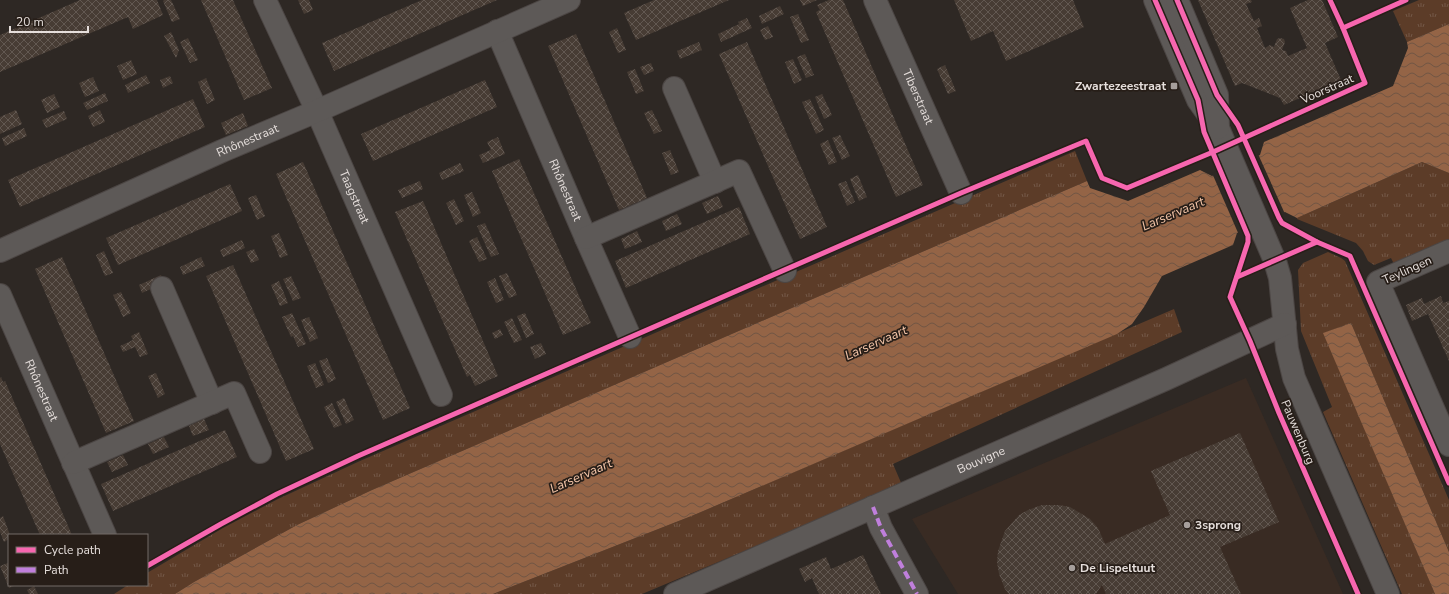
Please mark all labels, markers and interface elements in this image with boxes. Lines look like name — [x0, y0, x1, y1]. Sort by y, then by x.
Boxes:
scale bar — [10, 8, 88, 34]
text: 20 m — [16, 14, 44, 30]
street label: Tiberstraat — [899, 67, 938, 128]
street label: Voorstraat — [1297, 70, 1357, 108]
place label: Zwartezeestraat — [1075, 78, 1166, 94]
marker: Zwartezeestraat — [1169, 81, 1179, 91]
street label: Rhônestraat — [214, 120, 282, 161]
street label: Rhônestraat — [545, 157, 586, 224]
street label: Taagstraat — [336, 167, 373, 227]
water label: Larservaart — [1139, 193, 1208, 235]
street label: Teylingen — [1380, 252, 1434, 288]
water label: Larservaart — [842, 321, 911, 365]
street label: Rhônestraat — [21, 357, 63, 424]
street label: Pauwenburg — [1277, 397, 1319, 467]
street label: Bouvigne — [954, 443, 1007, 478]
water label: Larservaart — [547, 454, 616, 498]
place label: 3sprong — [1195, 517, 1241, 533]
marker: 3sprong — [1182, 520, 1192, 530]
legend — [8, 534, 148, 586]
text: Cycle path — [44, 542, 101, 558]
place label: De Lispeltuut — [1080, 560, 1155, 576]
text: Path — [44, 562, 69, 578]
marker: De Lispeltuut — [1067, 563, 1077, 573]

